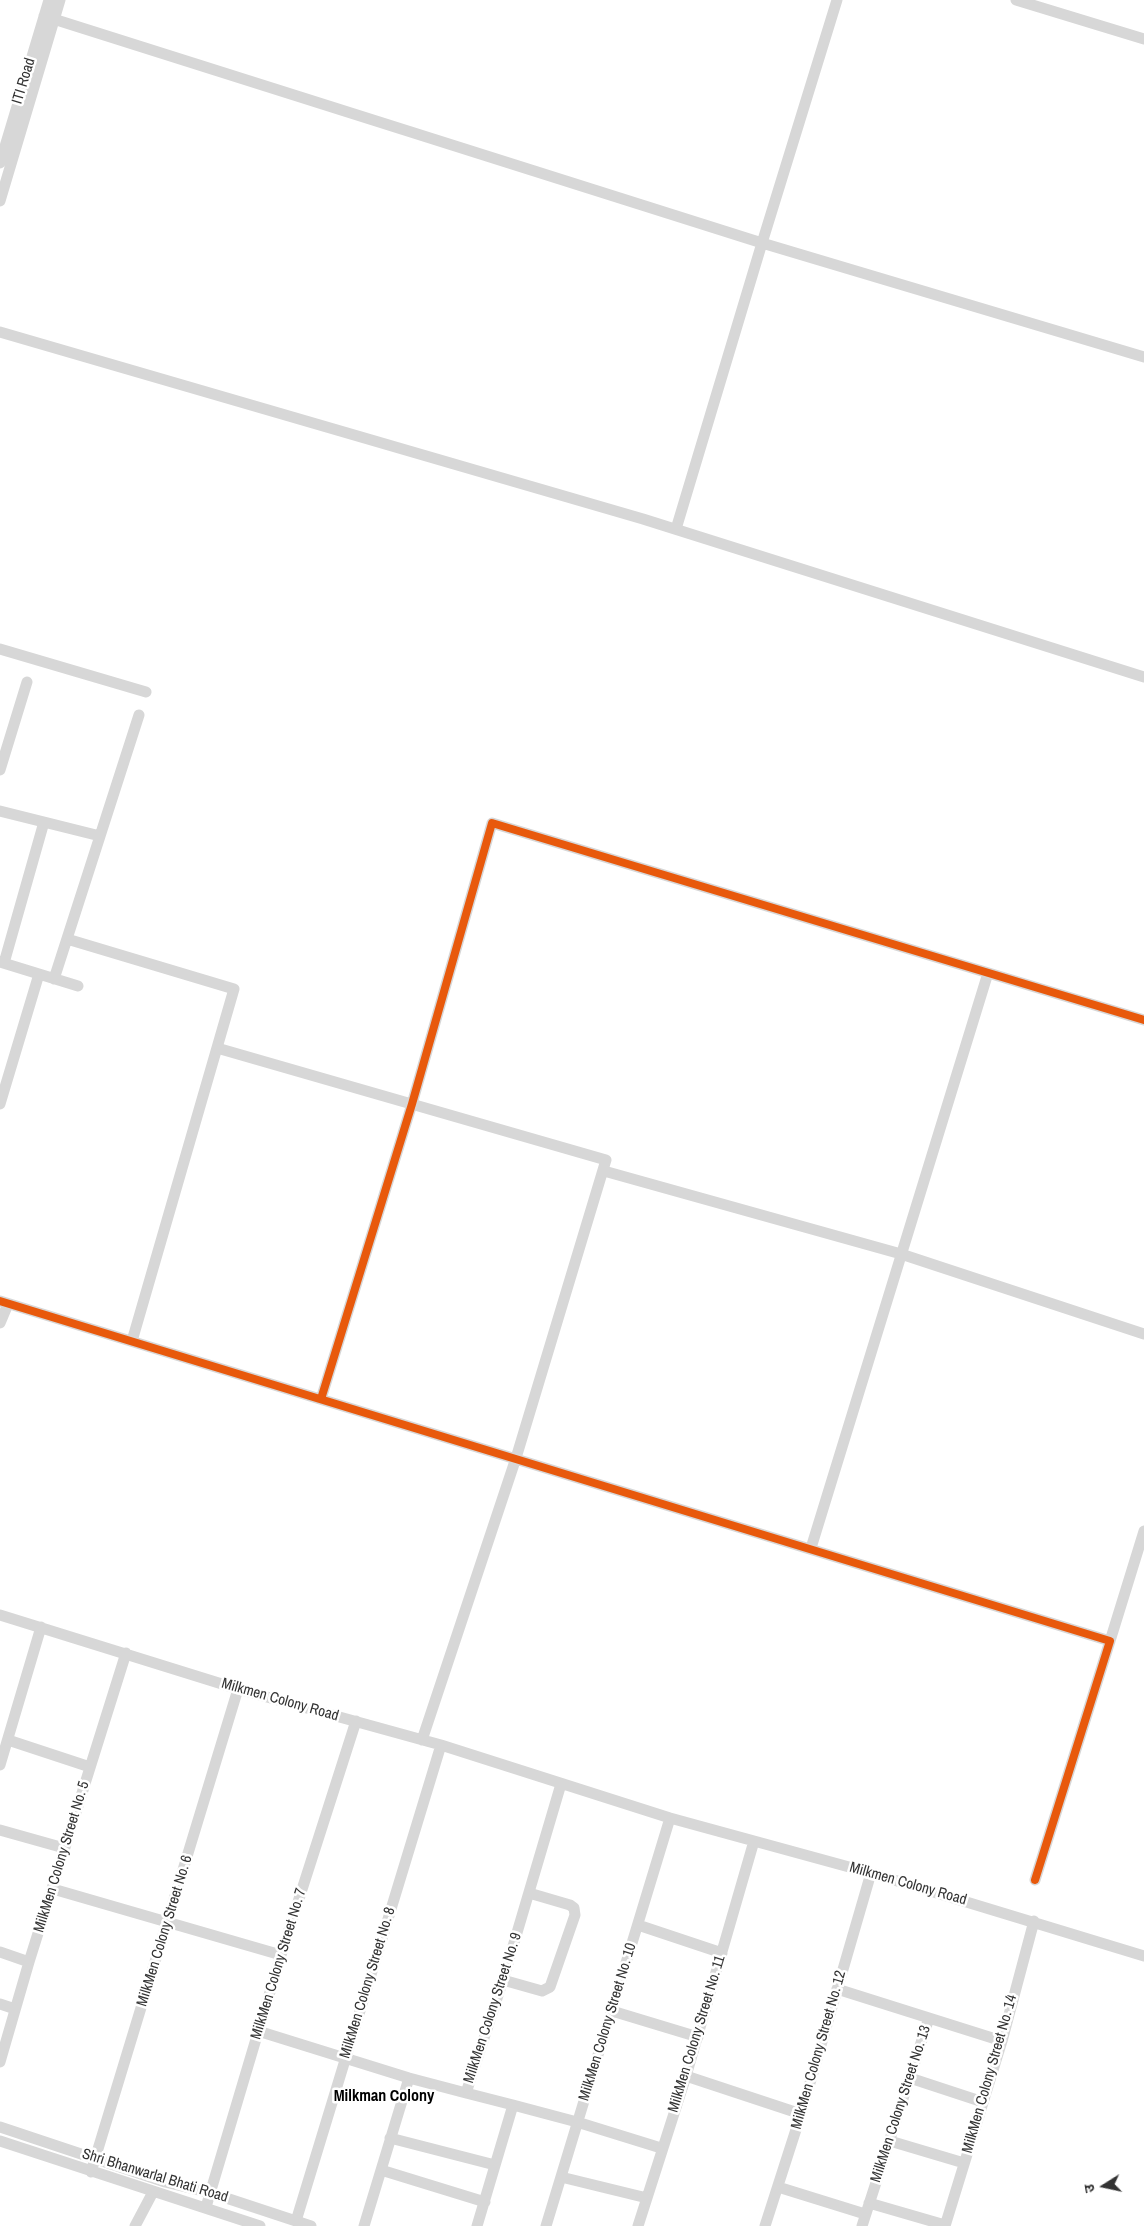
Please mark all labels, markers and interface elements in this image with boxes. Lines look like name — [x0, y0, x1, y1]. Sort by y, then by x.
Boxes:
street label: ITI Road — [8, 56, 40, 106]
street label: Milkmen Colony Road — [219, 1675, 341, 1725]
street label: MilkMen Colony Street No. 5 — [30, 1779, 94, 1935]
street label: MilkMen Colony Street No. 6 — [133, 1853, 197, 2009]
street label: Milkmen Colony Road — [847, 1859, 969, 1909]
street label: MilkMen Colony Street No. 7 — [247, 1886, 311, 2042]
street label: MilkMen Colony Street No. 8 — [336, 1905, 400, 2061]
street label: MilkMen Colony Street No. 9 — [460, 1930, 526, 2086]
street label: MilkMen Colony Street No. 10 — [575, 1941, 641, 2103]
street label: MilkMen Colony Street No. 11 — [665, 1953, 729, 2115]
street label: MilkMen Colony Street No. 12 — [788, 1969, 850, 2131]
street label: MilkMen Colony Street No. 14 — [959, 1993, 1021, 2155]
street label: MilkMen Colony Street No. 13 — [867, 2023, 935, 2185]
district label: Milkman Colony — [334, 2087, 434, 2107]
street label: Shri Bhanwarlal Bhati Road — [80, 2145, 230, 2207]
north arrow — [1079, 2161, 1129, 2211]
text: उ — [1080, 2183, 1099, 2194]

